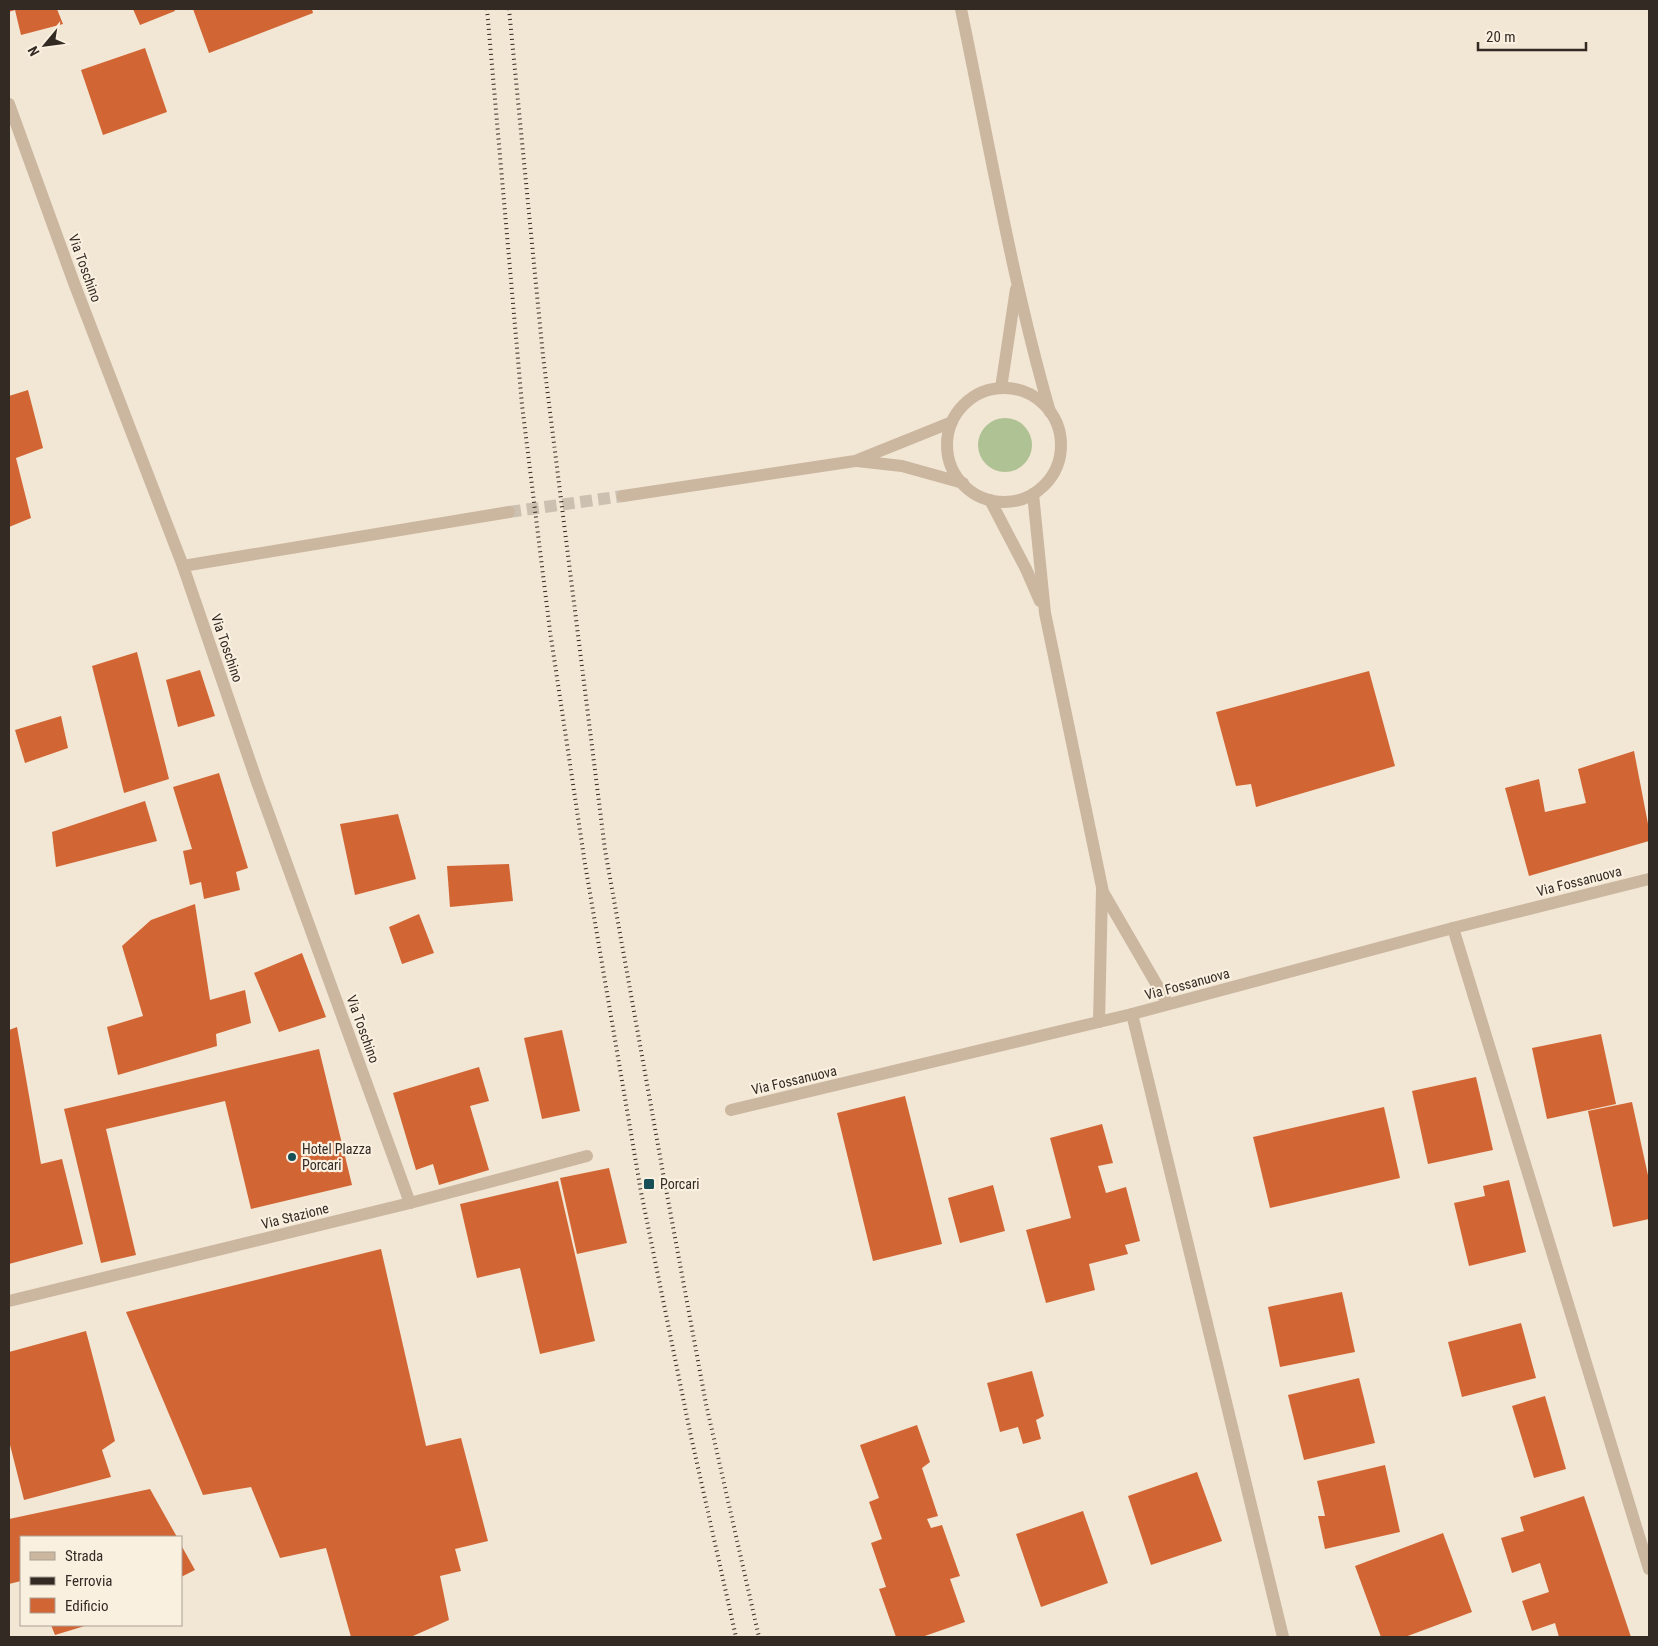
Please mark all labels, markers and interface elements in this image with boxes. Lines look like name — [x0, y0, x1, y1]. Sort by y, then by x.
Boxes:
north arrow — [20, 20, 70, 70]
scale bar — [1478, 20, 1586, 52]
text: 20 m — [1486, 28, 1516, 46]
text: N — [25, 44, 43, 59]
street label: Via Toschino — [65, 232, 105, 304]
street label: Via Toschino — [208, 612, 246, 684]
street label: Via Fossanuova — [1535, 863, 1623, 899]
street label: Via Fossanuova — [1143, 965, 1231, 1003]
street label: Via Toschino — [343, 993, 383, 1065]
street label: Via Fossanuova — [750, 1062, 838, 1098]
place label: Hotel Plazza Porcari — [302, 1141, 372, 1173]
marker: Hotel Plazza Porcari — [286, 1151, 298, 1163]
place label: Porcari — [660, 1176, 699, 1192]
marker: Porcari — [642, 1177, 656, 1191]
street label: Via Stazione — [260, 1200, 331, 1232]
legend — [20, 1536, 182, 1626]
text: Strada — [65, 1547, 103, 1565]
text: Ferrovia — [65, 1572, 113, 1590]
text: Edificio — [65, 1597, 108, 1615]

